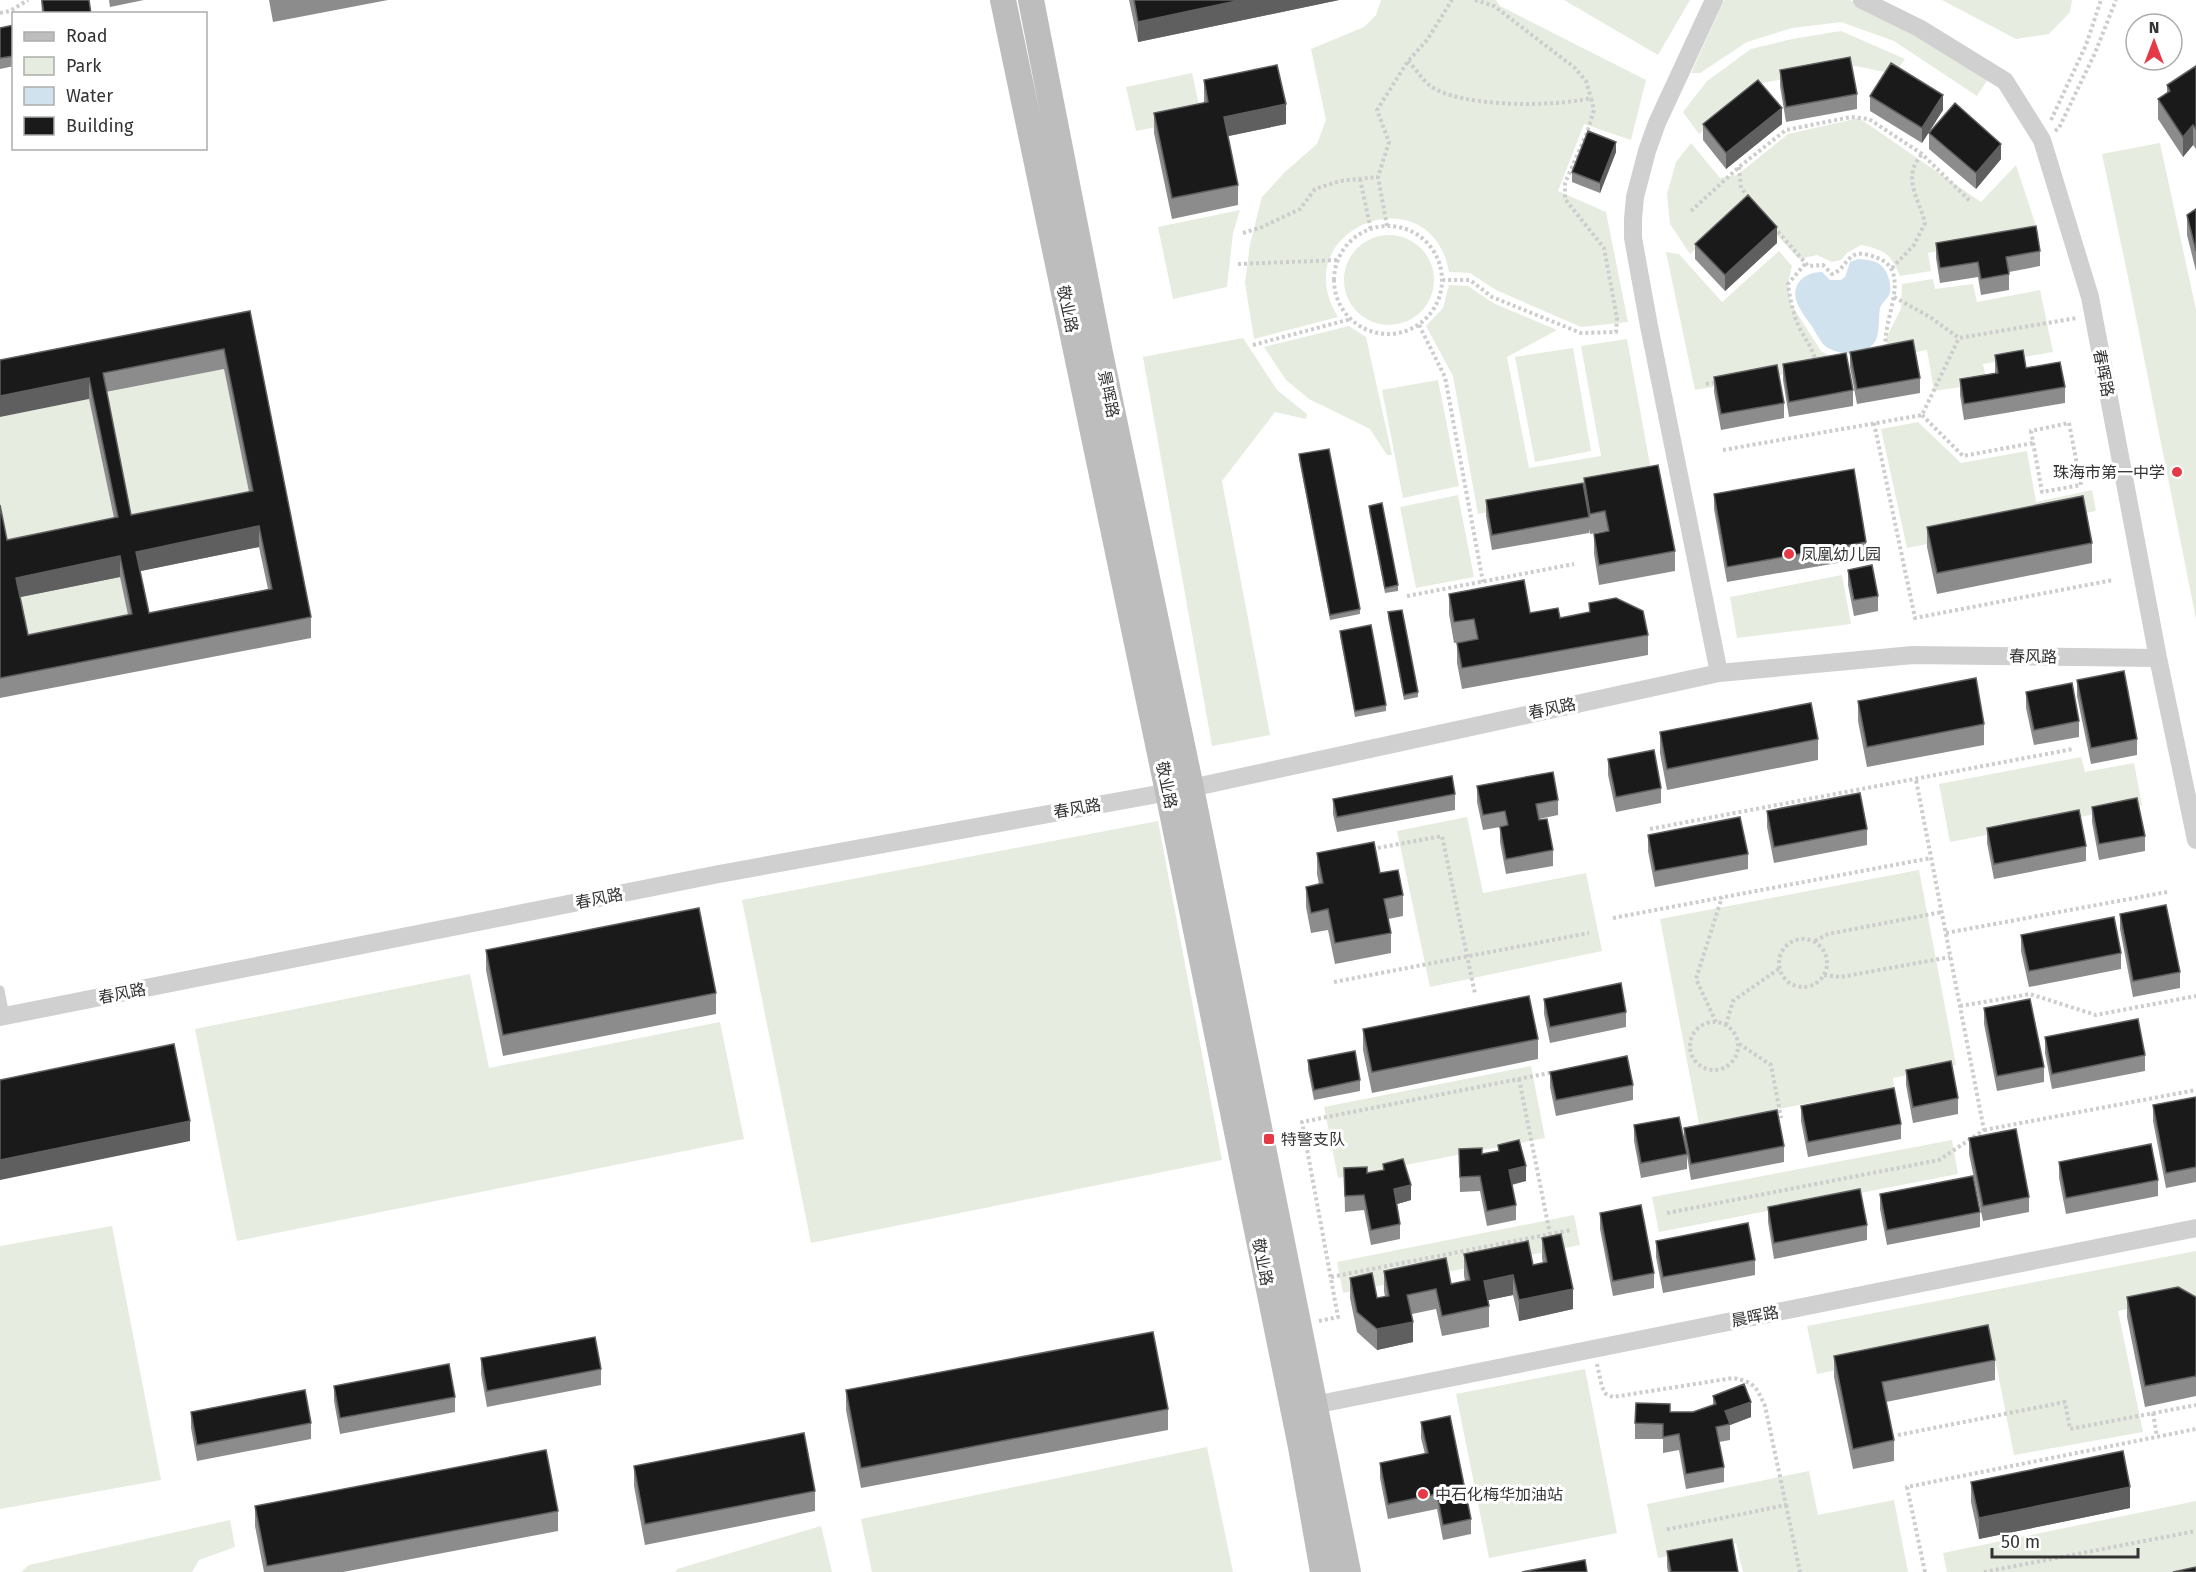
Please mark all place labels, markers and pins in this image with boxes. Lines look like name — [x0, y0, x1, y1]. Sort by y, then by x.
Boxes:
place label: 珠海市第一中学 — [2053, 463, 2165, 482]
marker: 珠海市第一中学 — [2170, 465, 2184, 479]
place label: 凤凰幼儿园 — [1801, 545, 1881, 564]
marker: 凤凰幼儿园 — [1782, 547, 1796, 561]
place label: 特警支队 — [1281, 1130, 1345, 1149]
marker: 特警支队 — [1262, 1132, 1276, 1146]
place label: 中石化梅华加油站 — [1435, 1485, 1563, 1504]
marker: 中石化梅华加油站 — [1416, 1487, 1430, 1501]

